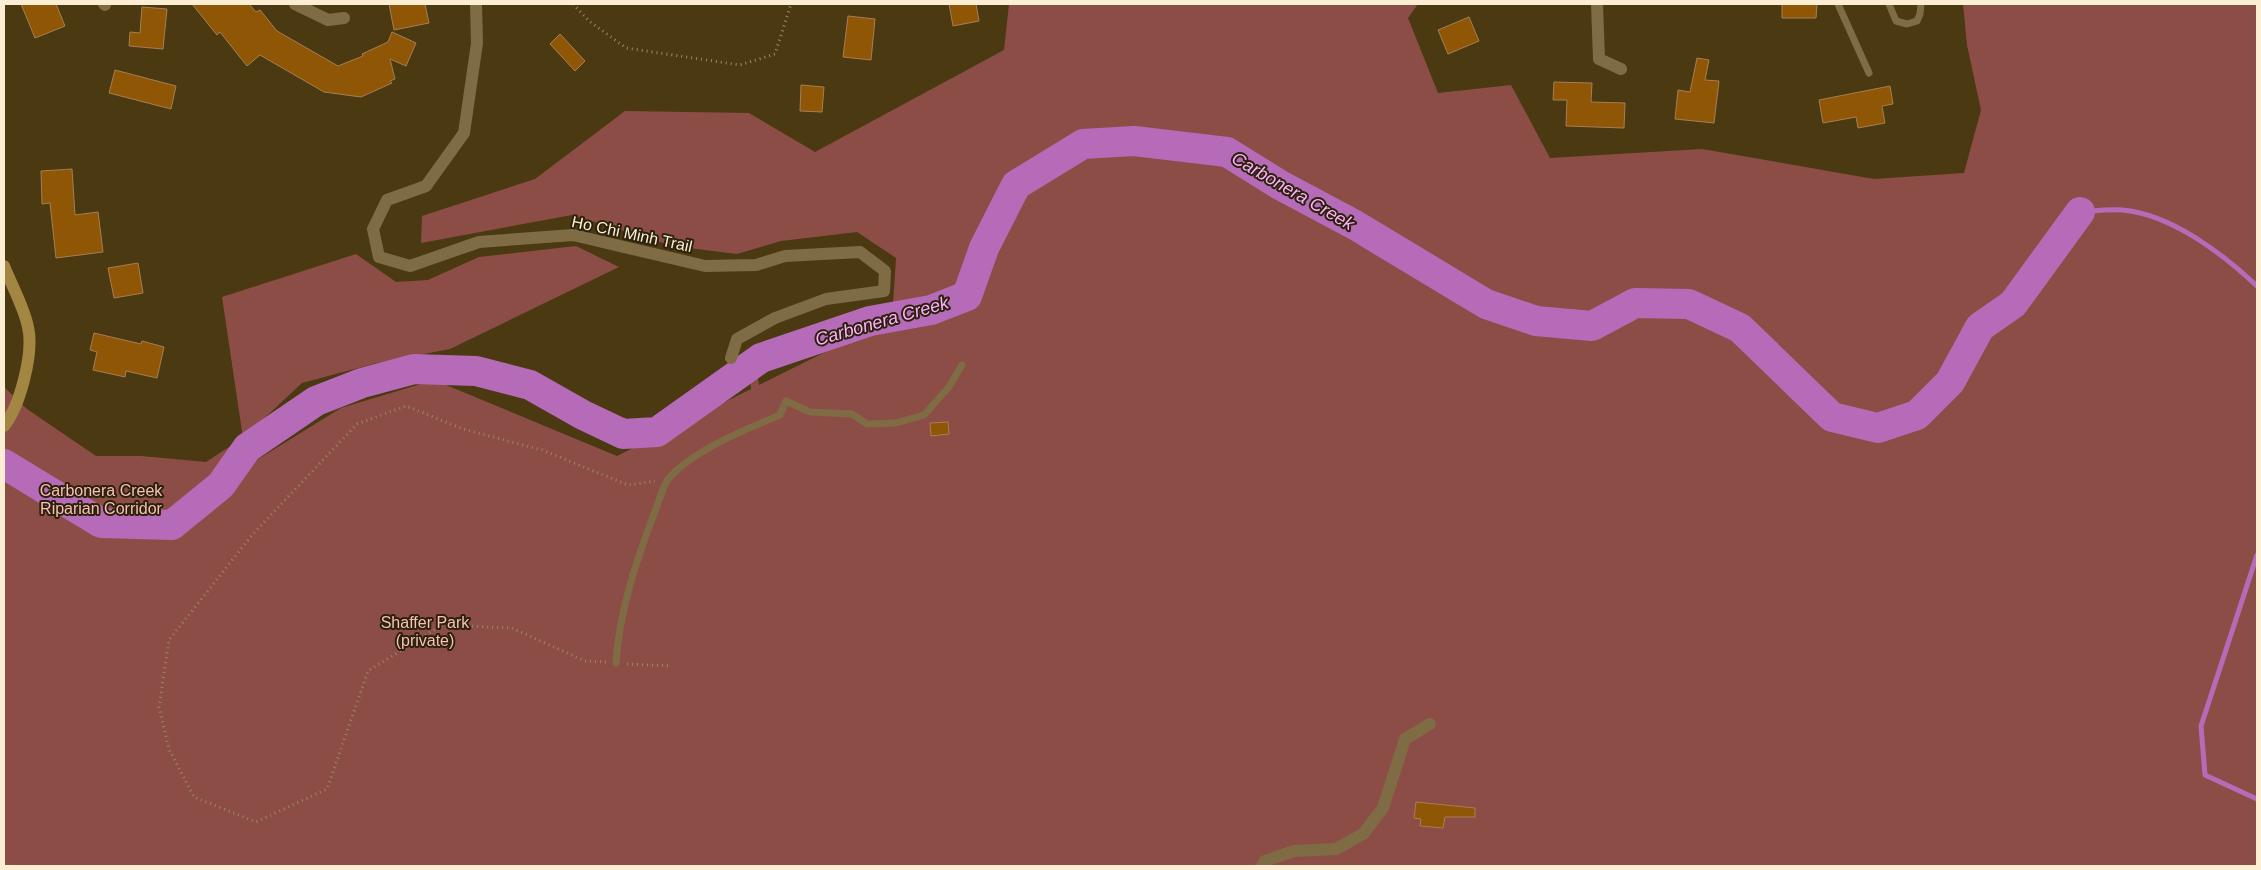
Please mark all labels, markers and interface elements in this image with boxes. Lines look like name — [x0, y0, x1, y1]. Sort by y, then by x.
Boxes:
water label: Carbonera Creek — [1228, 148, 1359, 235]
street label: Ho Chi Minh Trail — [570, 213, 694, 255]
water label: Carbonera Creek — [813, 292, 952, 350]
park label: Carbonera Creek Riparian Corridor — [40, 482, 163, 517]
park label: Shaffer Park (private) — [381, 614, 470, 649]

